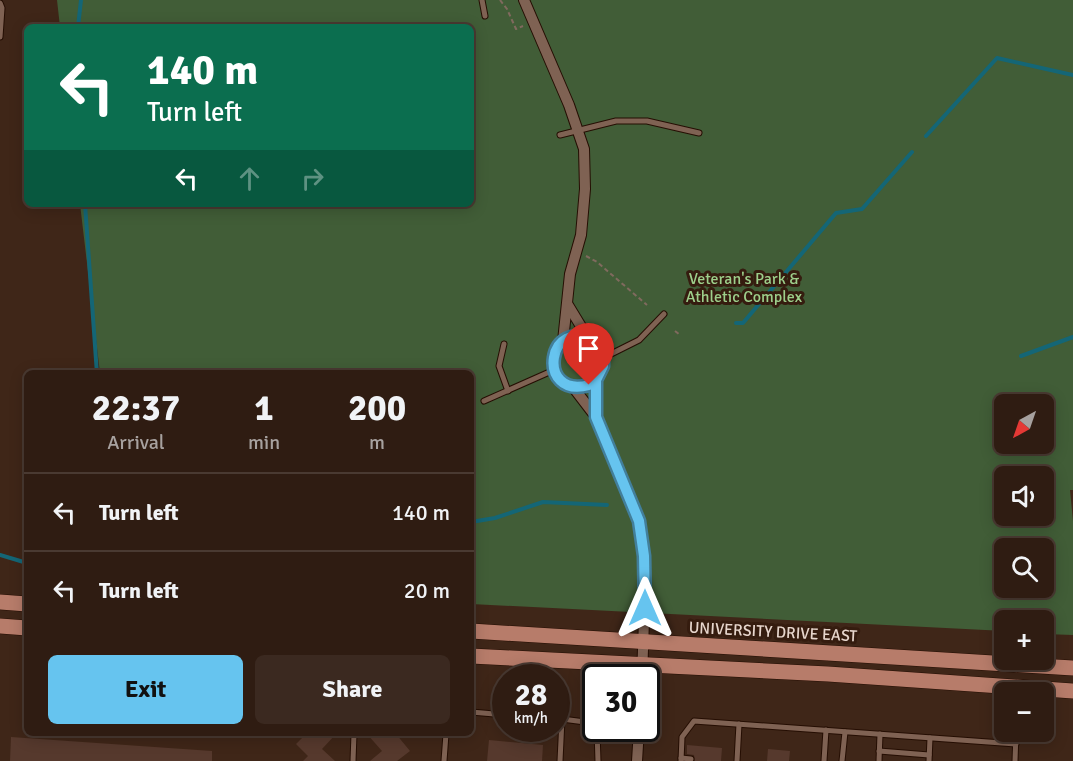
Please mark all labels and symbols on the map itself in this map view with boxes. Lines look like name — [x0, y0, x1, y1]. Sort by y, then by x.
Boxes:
park label: Veteran's Park & Athletic Complex — [686, 269, 803, 307]
pin — [563, 323, 614, 385]
north arrow — [994, 394, 1054, 454]
position arrow — [613, 576, 677, 640]
street label: UNIVERSITY DRIVE EAST — [688, 618, 858, 646]
speed limit sign: 30 — [582, 664, 660, 742]

